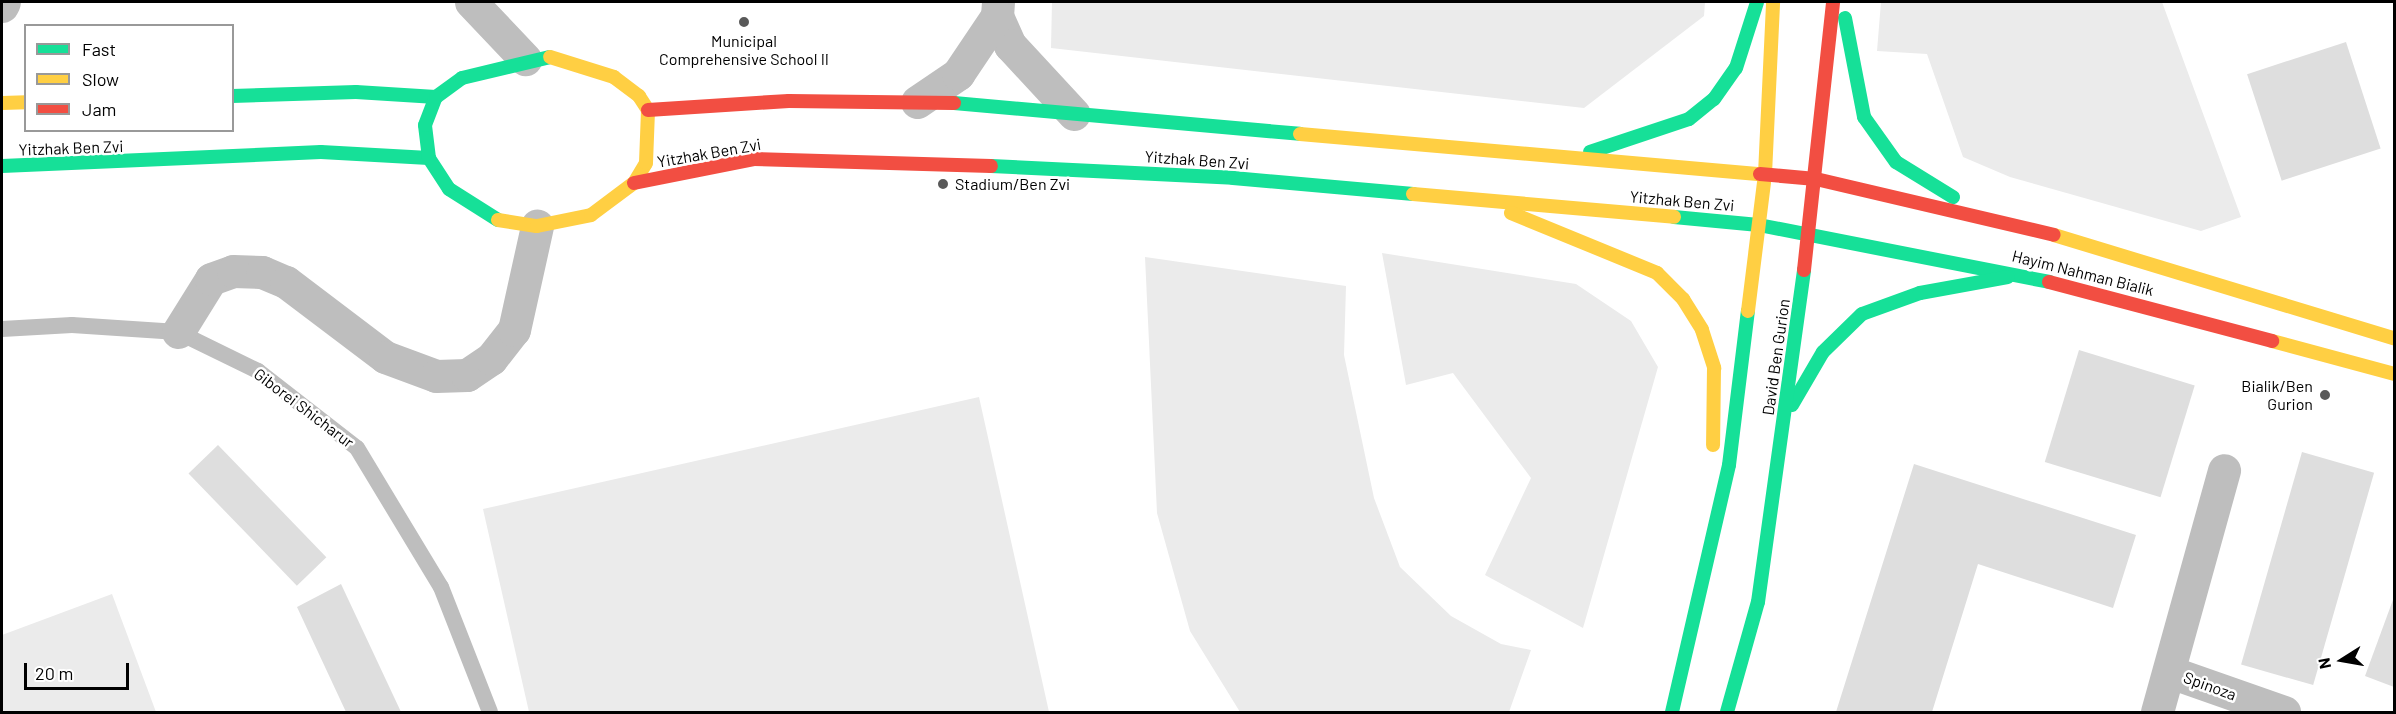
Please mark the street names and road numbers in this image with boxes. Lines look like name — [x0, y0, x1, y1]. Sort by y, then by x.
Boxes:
street label: Yitzhak Ben Zvi — [656, 134, 762, 172]
street label: Yitzhak Ben Zvi — [18, 137, 124, 159]
street label: Yitzhak Ben Zvi — [1144, 147, 1250, 173]
street label: Yitzhak Ben Zvi — [1629, 187, 1735, 215]
street label: Hayim Nahman Bialik — [2010, 246, 2156, 300]
street label: David Ben Gurion — [1758, 297, 1794, 417]
street label: Giborei Shicharur — [250, 364, 358, 452]
street label: Spinoza — [2181, 668, 2239, 704]

